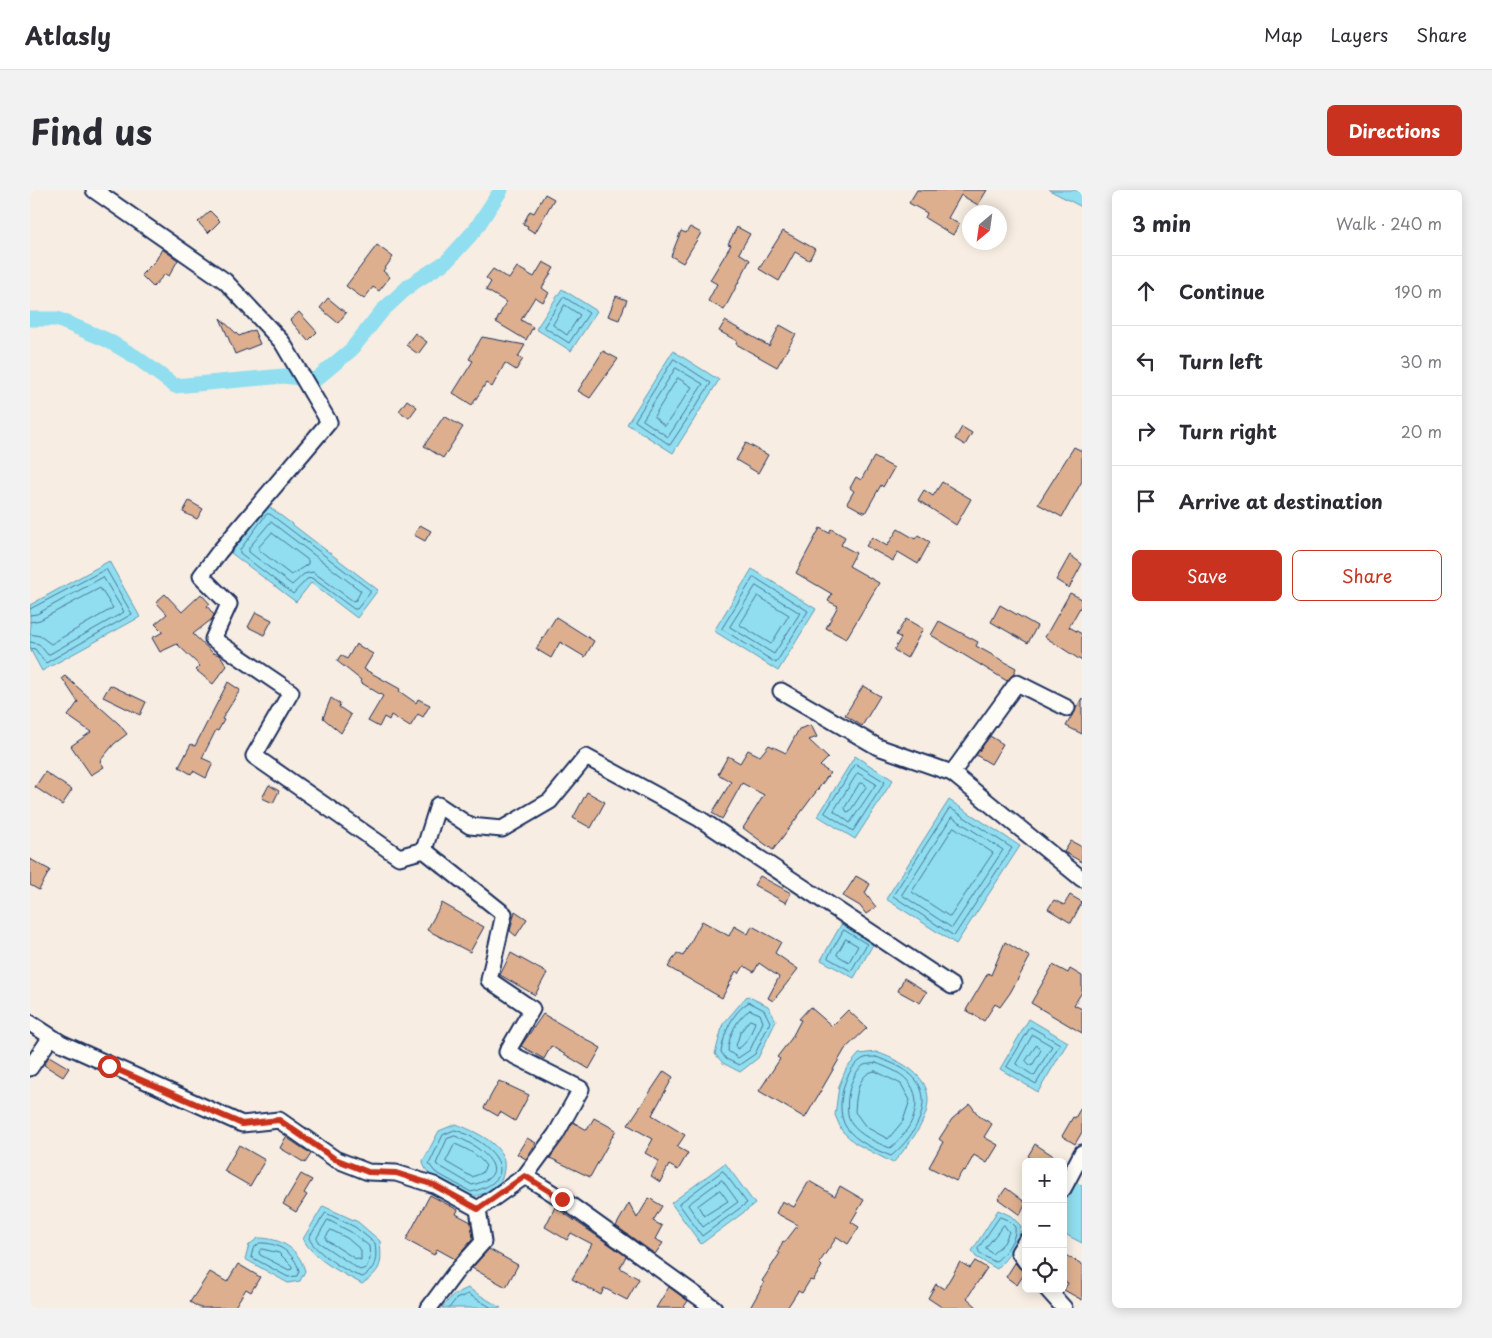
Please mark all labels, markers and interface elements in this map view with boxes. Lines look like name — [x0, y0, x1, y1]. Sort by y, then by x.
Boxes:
text: Atlasly — [25, 17, 111, 53]
text: Map — [1264, 21, 1303, 48]
text: Layers — [1331, 21, 1388, 48]
text: Share — [1416, 21, 1467, 48]
text: Find us — [30, 104, 152, 157]
button: Directions — [1327, 105, 1462, 156]
north arrow — [962, 205, 1007, 250]
text: 3 min — [1132, 207, 1191, 239]
text: Walk · 240 m — [1336, 211, 1442, 235]
icon: ahead — [1132, 277, 1160, 305]
text: Continue — [1179, 277, 1265, 305]
text: 190 m — [1394, 279, 1442, 303]
icon: left — [1132, 347, 1160, 375]
text: Turn left — [1179, 347, 1263, 375]
text: 30 m — [1400, 349, 1442, 373]
icon: right — [1132, 417, 1160, 445]
text: Turn right — [1179, 417, 1277, 445]
text: 20 m — [1401, 419, 1442, 443]
icon: arrive — [1132, 487, 1160, 515]
text: Arrive at destination — [1179, 487, 1383, 515]
button: Save — [1132, 550, 1282, 601]
button: Share — [1292, 550, 1442, 601]
route start — [98, 1055, 121, 1078]
map controls — [1022, 1158, 1067, 1293]
button: + — [1022, 1158, 1067, 1203]
route end — [551, 1188, 574, 1211]
button: − — [1022, 1203, 1067, 1248]
button: locate — [1022, 1248, 1067, 1293]

